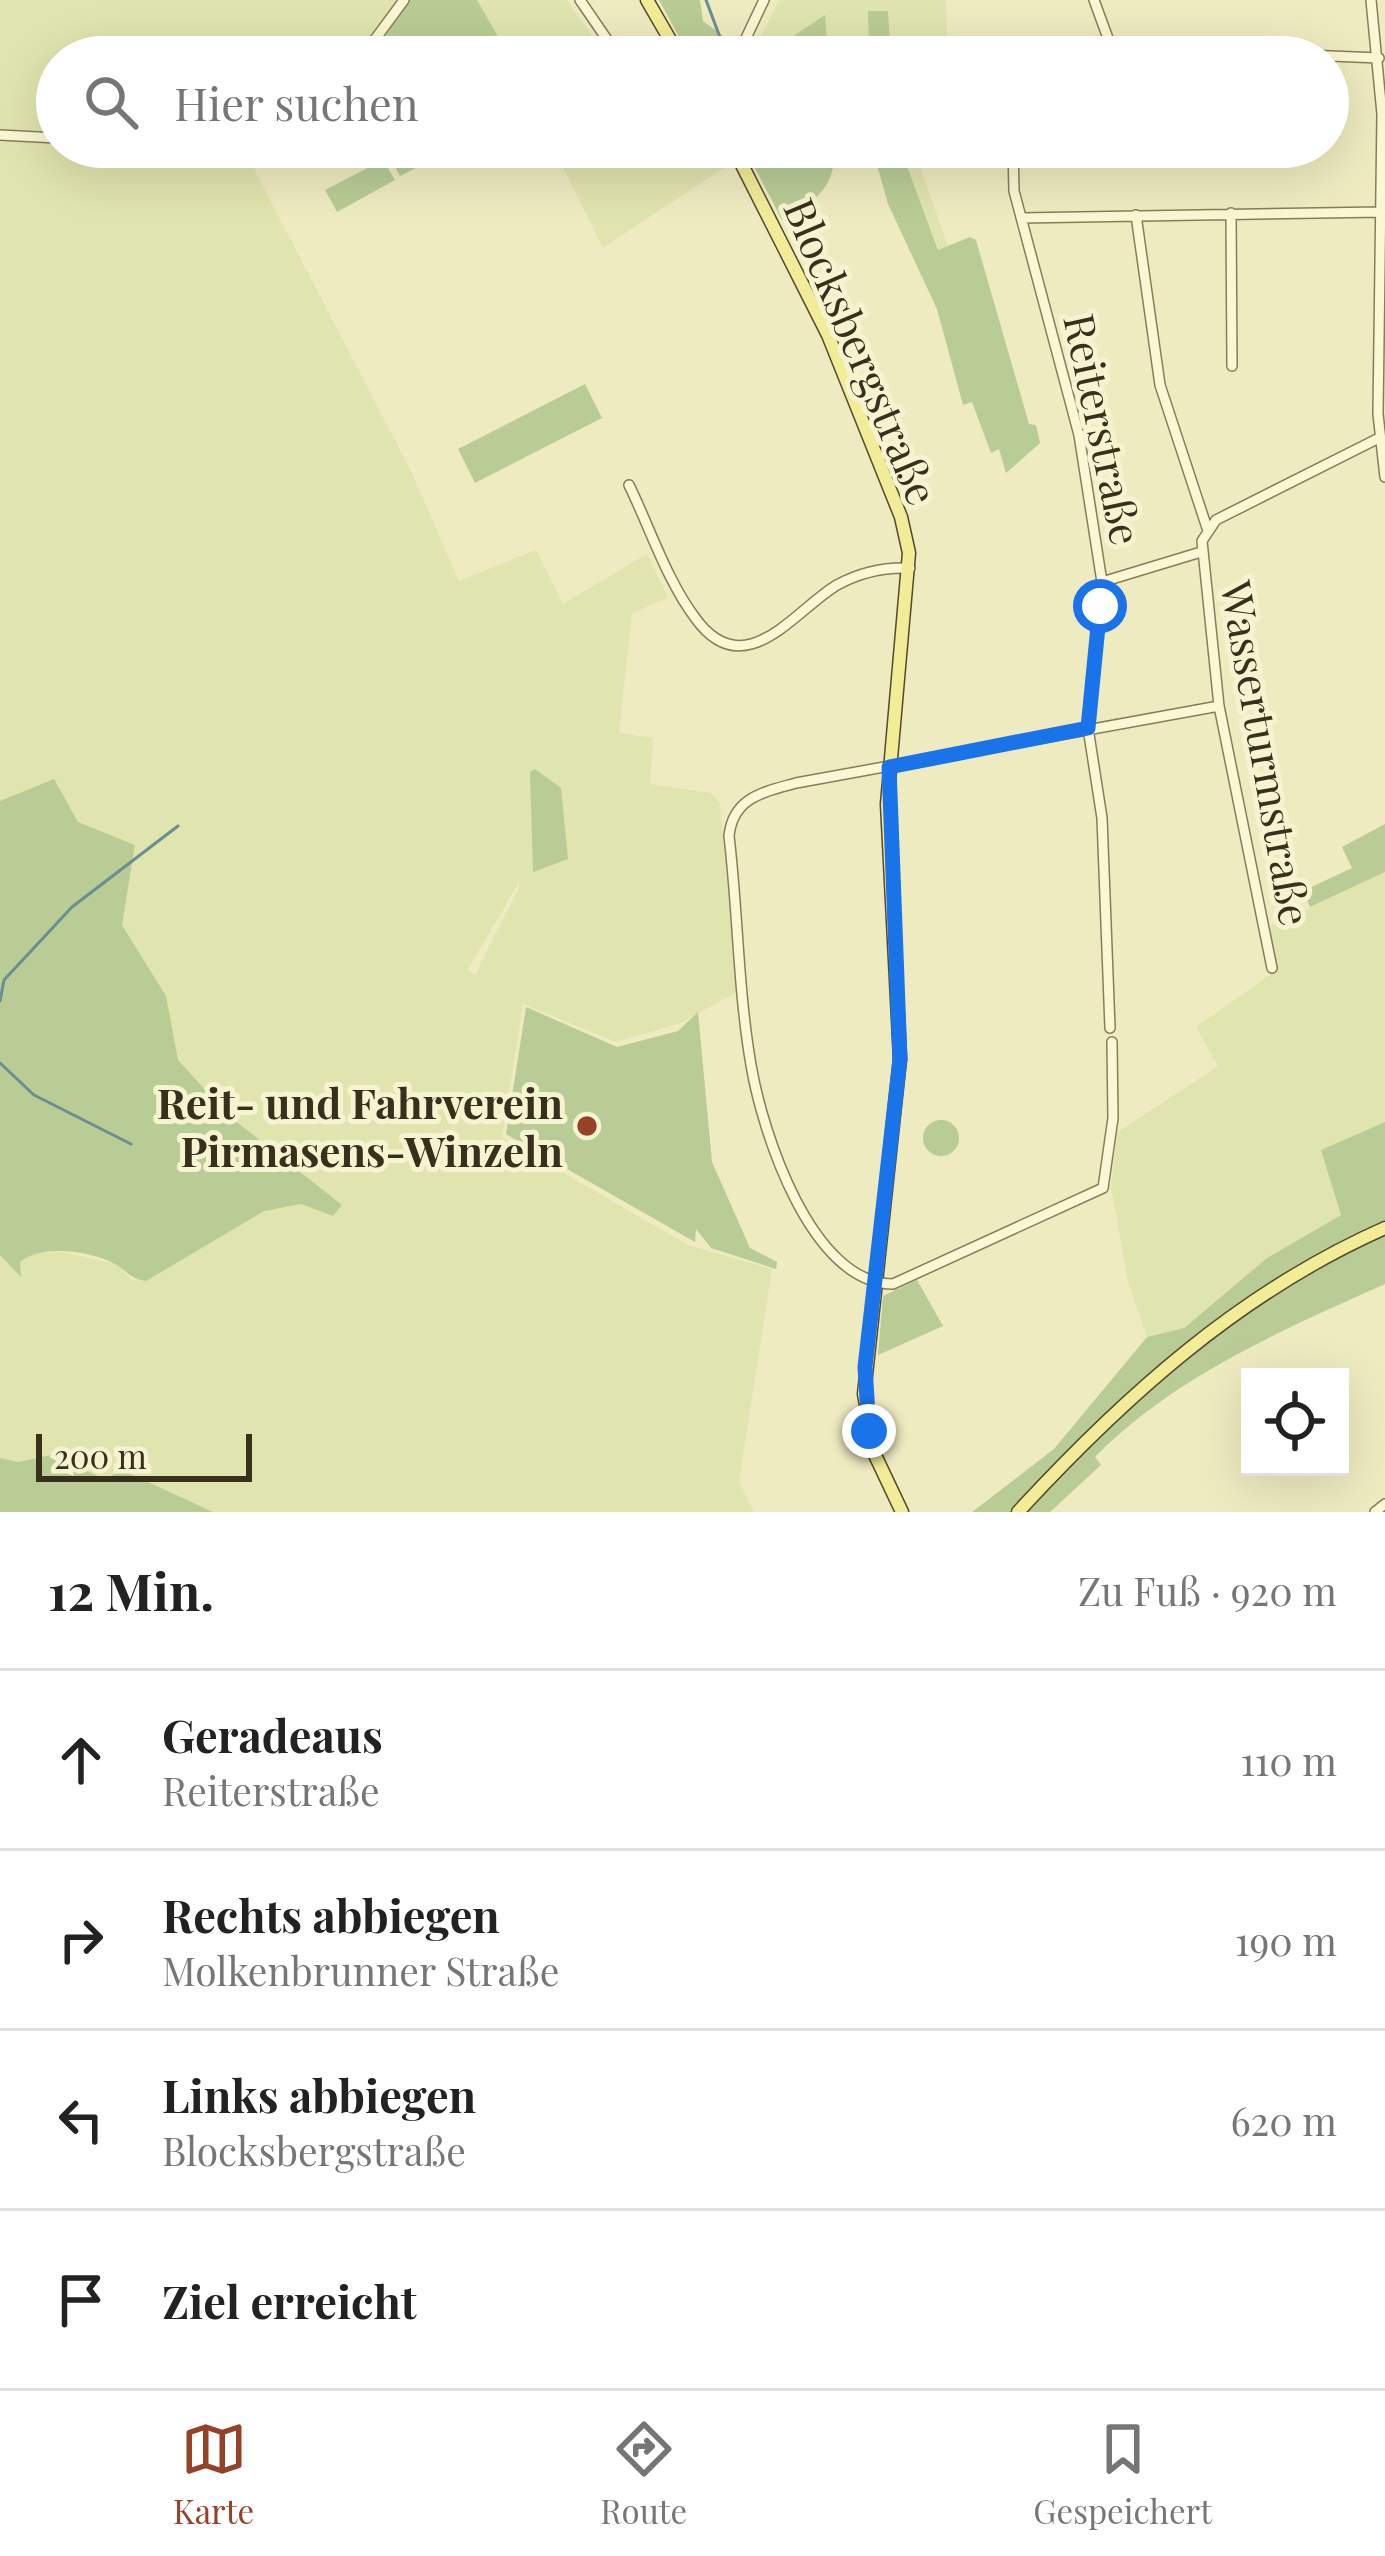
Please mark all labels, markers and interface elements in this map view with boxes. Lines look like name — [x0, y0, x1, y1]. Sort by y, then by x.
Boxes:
search box — [36, 36, 1349, 168]
icon: search — [78, 69, 144, 135]
text: Hier suchen — [174, 72, 419, 132]
street label: Blocksbergstraße — [772, 189, 952, 513]
street label: Reiterstraße — [1052, 308, 1156, 550]
street label: Wasserturmstraße — [1209, 575, 1325, 930]
route start — [1073, 579, 1127, 633]
place label: Reit- und Fahrverein Pirmasens-Winzeln — [157, 1074, 563, 1178]
marker: Reit- und Fahrverein Pirmasens-Winzeln — [574, 1113, 600, 1139]
map controls — [1241, 1368, 1349, 1476]
button: locate — [1241, 1368, 1349, 1476]
route end — [842, 1404, 896, 1458]
scale bar — [36, 1428, 252, 1481]
text: 200 m — [54, 1433, 147, 1477]
text: 12 Min. — [48, 1556, 214, 1624]
text: Zu Fuß · 920 m — [1078, 1564, 1337, 1616]
text: Geradeaus — [162, 1704, 383, 1764]
icon: ahead — [48, 1727, 114, 1793]
text: 110 m — [1240, 1734, 1337, 1786]
text: Reiterstraße — [162, 1764, 380, 1816]
text: Rechts abbiegen — [162, 1884, 500, 1944]
icon: right — [48, 1907, 114, 1973]
text: 190 m — [1235, 1914, 1337, 1966]
text: Molkenbrunner Straße — [162, 1944, 559, 1996]
text: Links abbiegen — [162, 2064, 476, 2124]
icon: left — [48, 2087, 114, 2153]
text: 620 m — [1230, 2094, 1337, 2146]
text: Blocksbergstraße — [162, 2124, 466, 2176]
icon: arrive — [48, 2267, 114, 2333]
text: Ziel erreicht — [162, 2270, 417, 2330]
tab: Karte — [173, 2416, 254, 2532]
tab: Route — [600, 2416, 687, 2532]
tab: Gespeichert — [1033, 2416, 1212, 2532]

